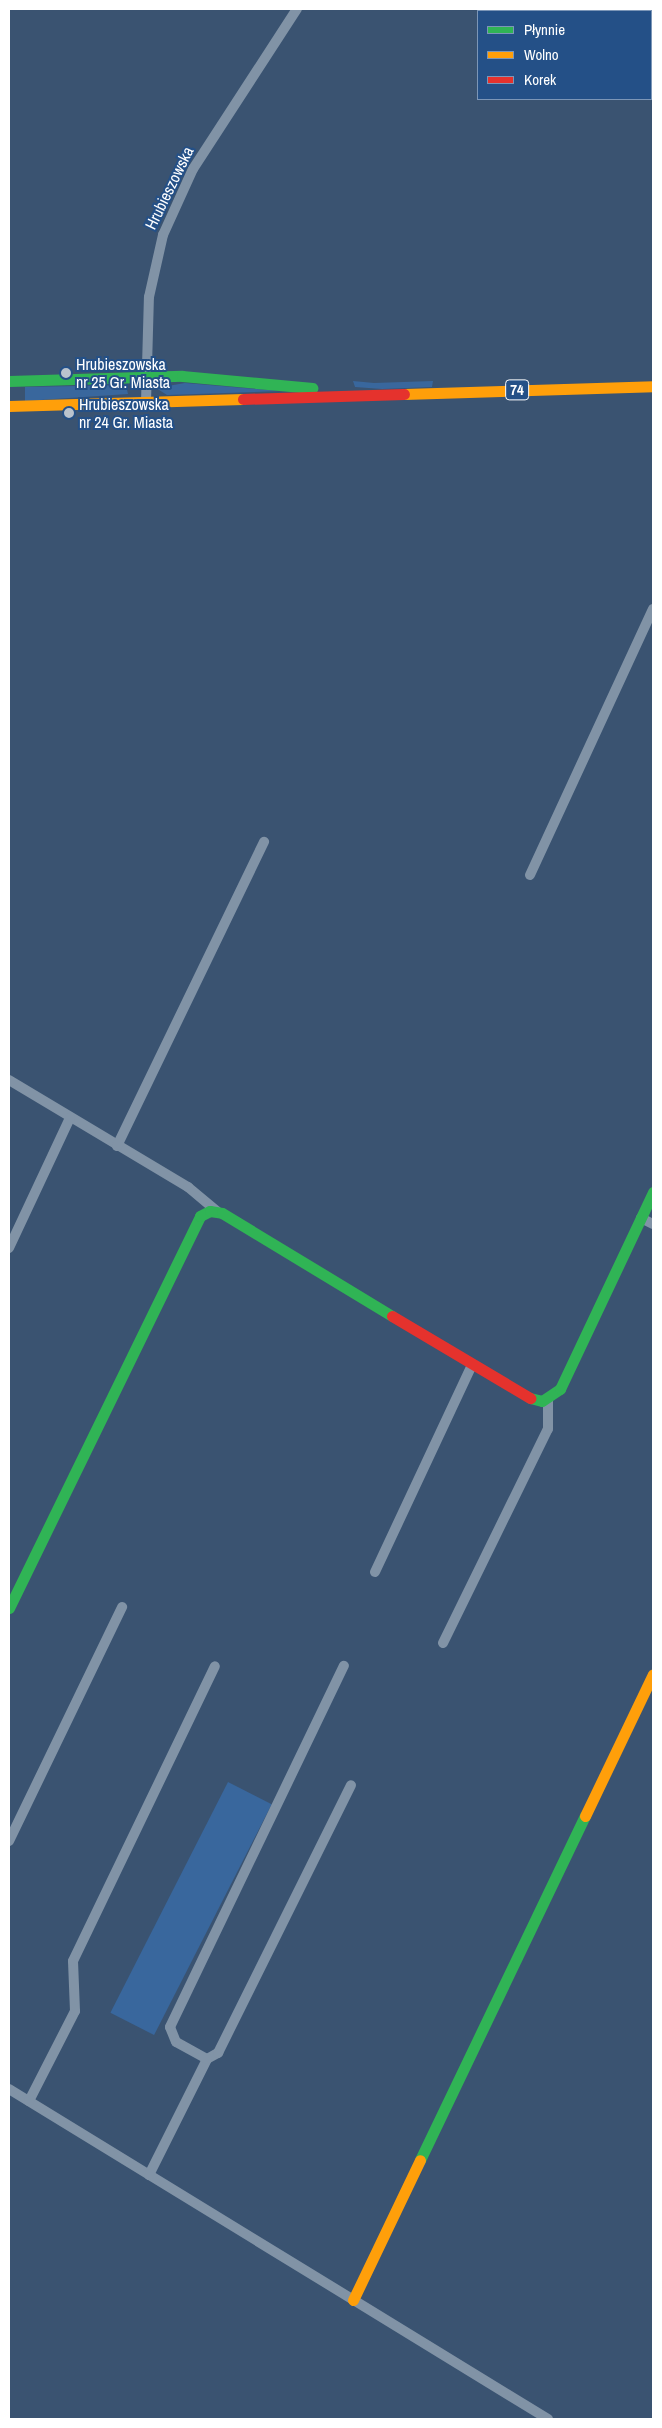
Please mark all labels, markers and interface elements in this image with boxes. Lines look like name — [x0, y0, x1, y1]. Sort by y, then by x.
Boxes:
legend — [477, 10, 652, 100]
text: Płynnie — [524, 19, 565, 40]
text: Wolno — [524, 44, 559, 65]
text: Korek — [524, 69, 556, 90]
street label: Hrubieszowska — [141, 143, 197, 233]
place label: Hrubieszowska nr 25 Gr. Miasta — [76, 354, 170, 392]
marker: Hrubieszowska nr 25 Gr. Miasta — [60, 367, 72, 379]
road number: 74 — [504, 378, 530, 402]
place label: Hrubieszowska nr 24 Gr. Miasta — [79, 394, 173, 432]
marker: Hrubieszowska nr 24 Gr. Miasta — [63, 407, 75, 419]

